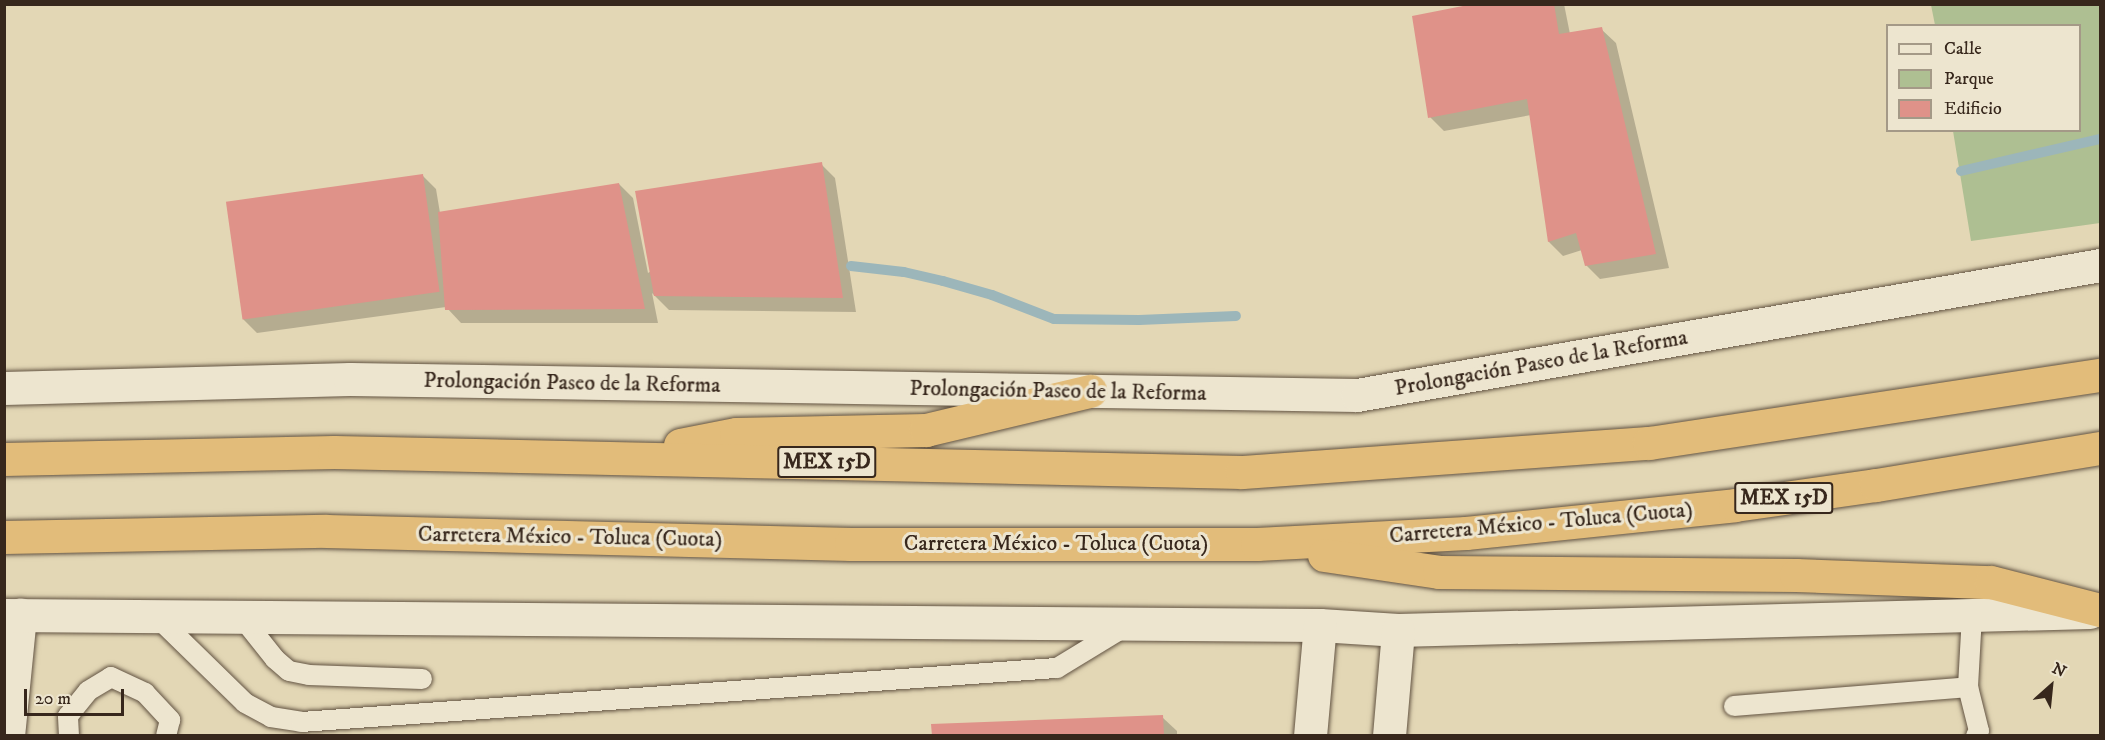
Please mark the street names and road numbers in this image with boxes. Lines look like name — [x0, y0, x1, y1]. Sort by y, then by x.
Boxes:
street label: Prolongación Paseo de la Reforma — [1392, 324, 1690, 402]
street label: Prolongación Paseo de la Reforma — [423, 367, 721, 399]
street label: Prolongación Paseo de la Reforma — [909, 375, 1207, 407]
road number: MEX 15D — [776, 444, 878, 480]
road number: MEX 15D — [1733, 480, 1835, 516]
street label: Carretera México - Toluca (Cuota) — [1388, 497, 1694, 549]
street label: Carretera México - Toluca (Cuota) — [418, 521, 722, 553]
street label: Carretera México - Toluca (Cuota) — [904, 531, 1208, 557]

